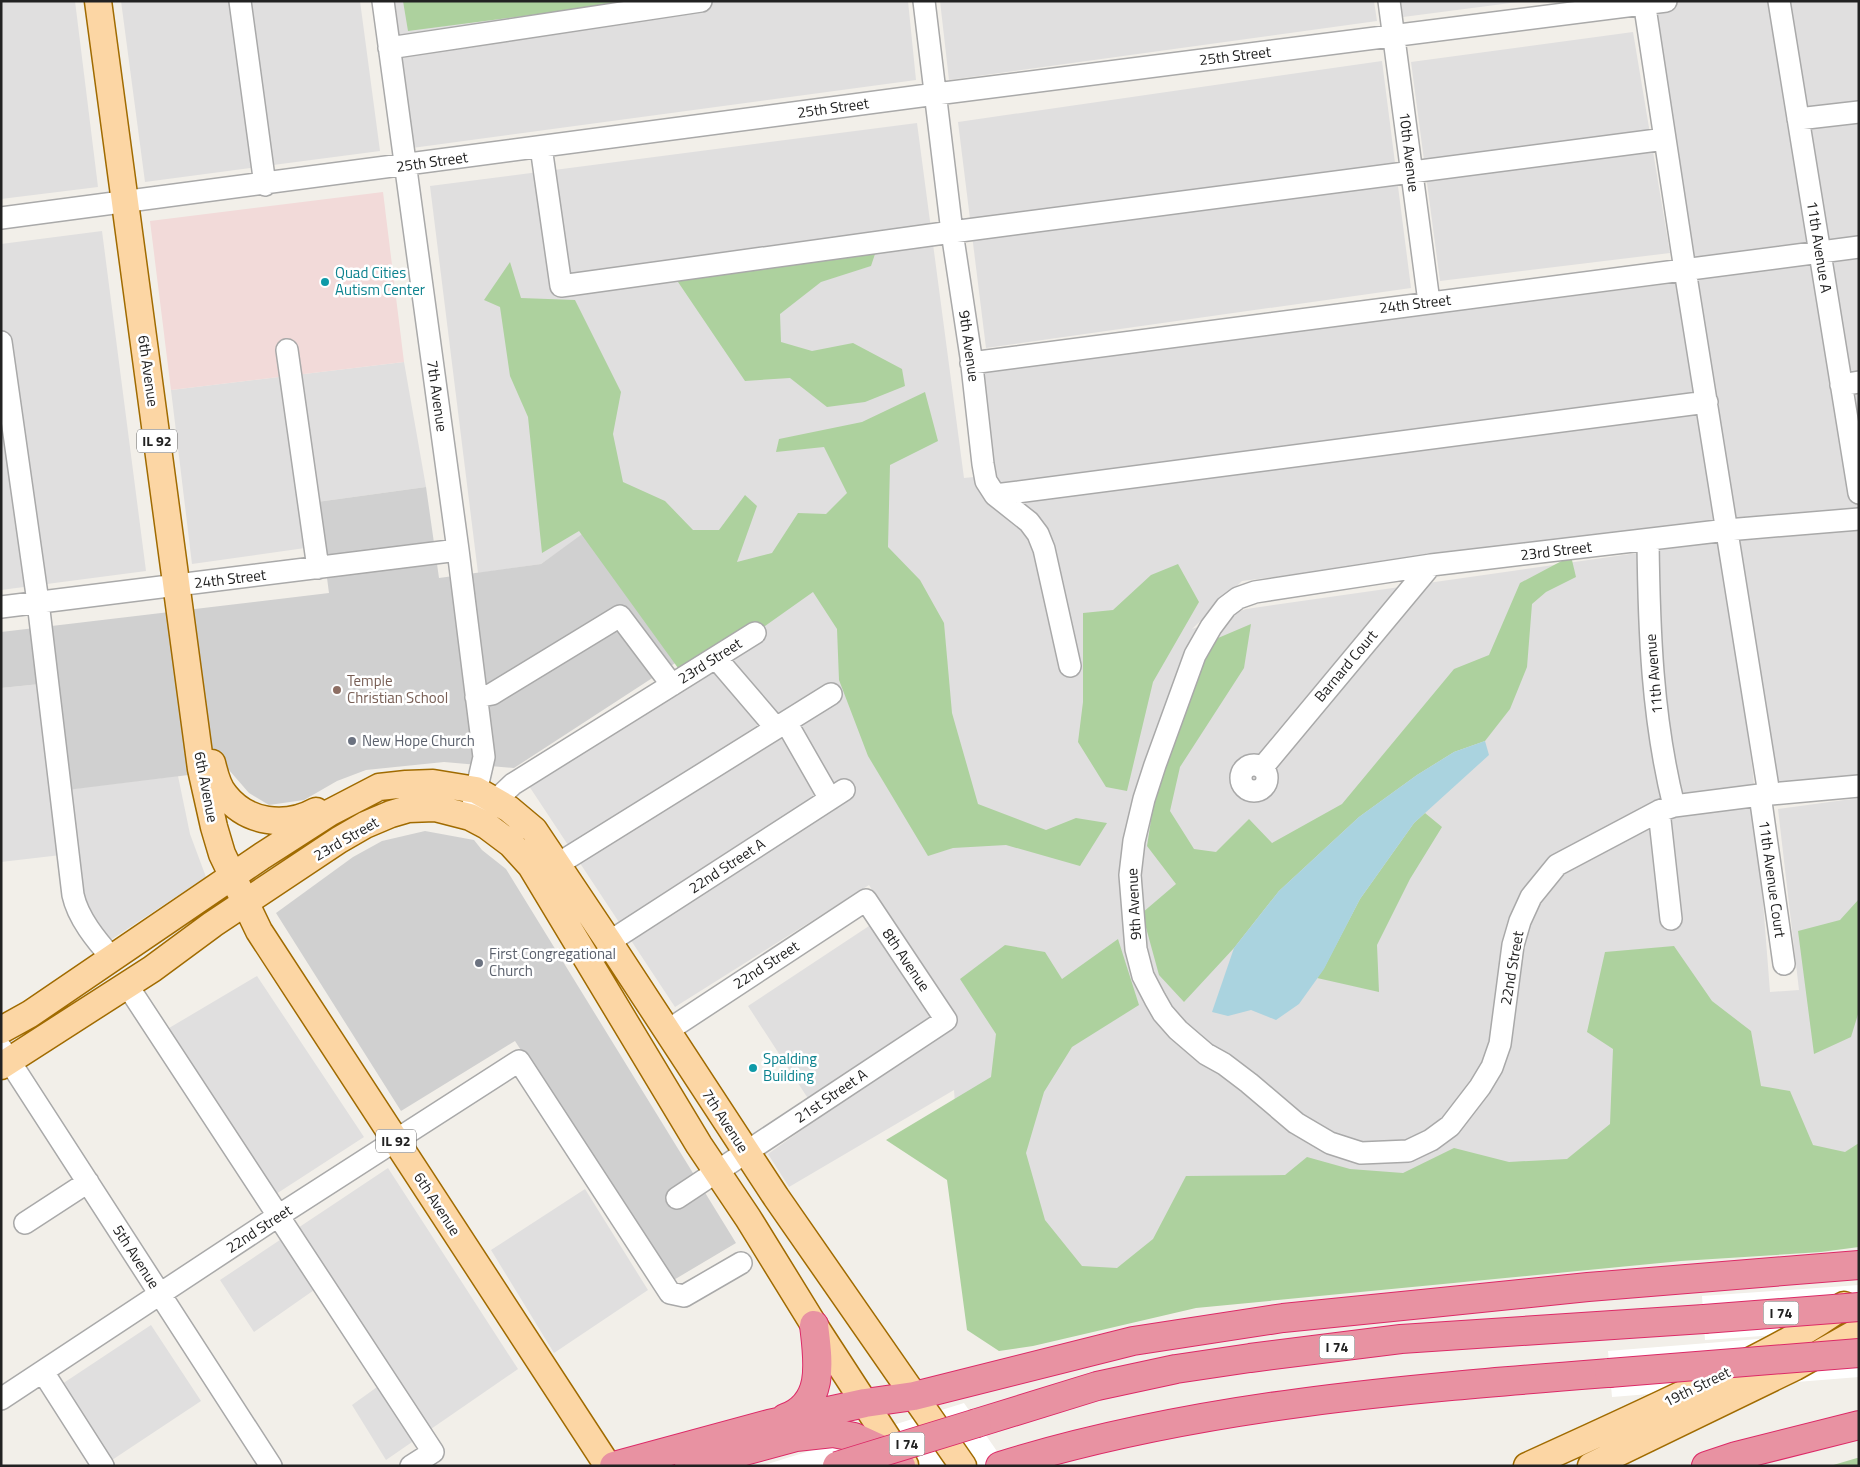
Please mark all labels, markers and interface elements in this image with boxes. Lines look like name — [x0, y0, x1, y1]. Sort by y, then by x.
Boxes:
street label: 25th Street — [1198, 40, 1273, 71]
street label: 25th Street — [796, 91, 871, 124]
street label: 10th Avenue — [1393, 111, 1426, 193]
street label: 25th Street — [395, 145, 470, 178]
street label: 11th Avenue A — [1801, 199, 1838, 294]
place label: Quad Cities Autism Center — [335, 261, 425, 301]
marker: Quad Cities Autism Center — [319, 276, 331, 288]
street label: 24th Street — [1378, 288, 1453, 319]
street label: 9th Avenue — [953, 309, 986, 383]
street label: 6th Avenue — [132, 334, 165, 408]
street label: 7th Avenue — [421, 359, 454, 433]
road number: IL 92 — [137, 430, 177, 452]
street label: 23rd Street — [1519, 535, 1594, 566]
street label: 24th Street — [193, 563, 268, 594]
street label: Barnard Court — [1308, 624, 1383, 707]
street label: 23rd Street — [673, 631, 747, 689]
street label: 11th Avenue — [1639, 633, 1668, 715]
place label: Temple Christian School — [347, 669, 448, 709]
marker: Temple Christian School — [331, 684, 343, 696]
place label: New Hope Church — [362, 729, 475, 752]
marker: New Hope Church — [346, 735, 358, 747]
street label: 6th Avenue — [188, 749, 225, 824]
street label: 23rd Street — [309, 810, 383, 866]
street label: 11th Avenue Court — [1753, 819, 1792, 940]
street label: 22nd Street A — [684, 832, 770, 899]
street label: 9th Avenue — [1120, 867, 1147, 941]
street label: 8th Avenue — [877, 923, 936, 996]
street label: 22nd Street — [1494, 928, 1529, 1007]
street label: 22nd Street — [728, 934, 804, 995]
place label: First Congregational Church — [489, 942, 616, 982]
marker: First Congregational Church — [473, 957, 485, 969]
place label: Spalding Building — [763, 1047, 817, 1087]
marker: Spalding Building — [747, 1062, 759, 1074]
street label: 21st Street A — [790, 1063, 872, 1128]
street label: 7th Avenue — [696, 1084, 755, 1157]
road number: IL 92 — [376, 1130, 416, 1152]
street label: 6th Avenue — [408, 1167, 467, 1240]
street label: 22nd Street — [221, 1198, 297, 1259]
street label: 5th Avenue — [107, 1220, 166, 1293]
road number: I 74 — [1764, 1302, 1798, 1325]
road number: I 74 — [1320, 1335, 1354, 1358]
street label: 19th Street — [1659, 1360, 1735, 1413]
road number: I 74 — [890, 1432, 924, 1456]

